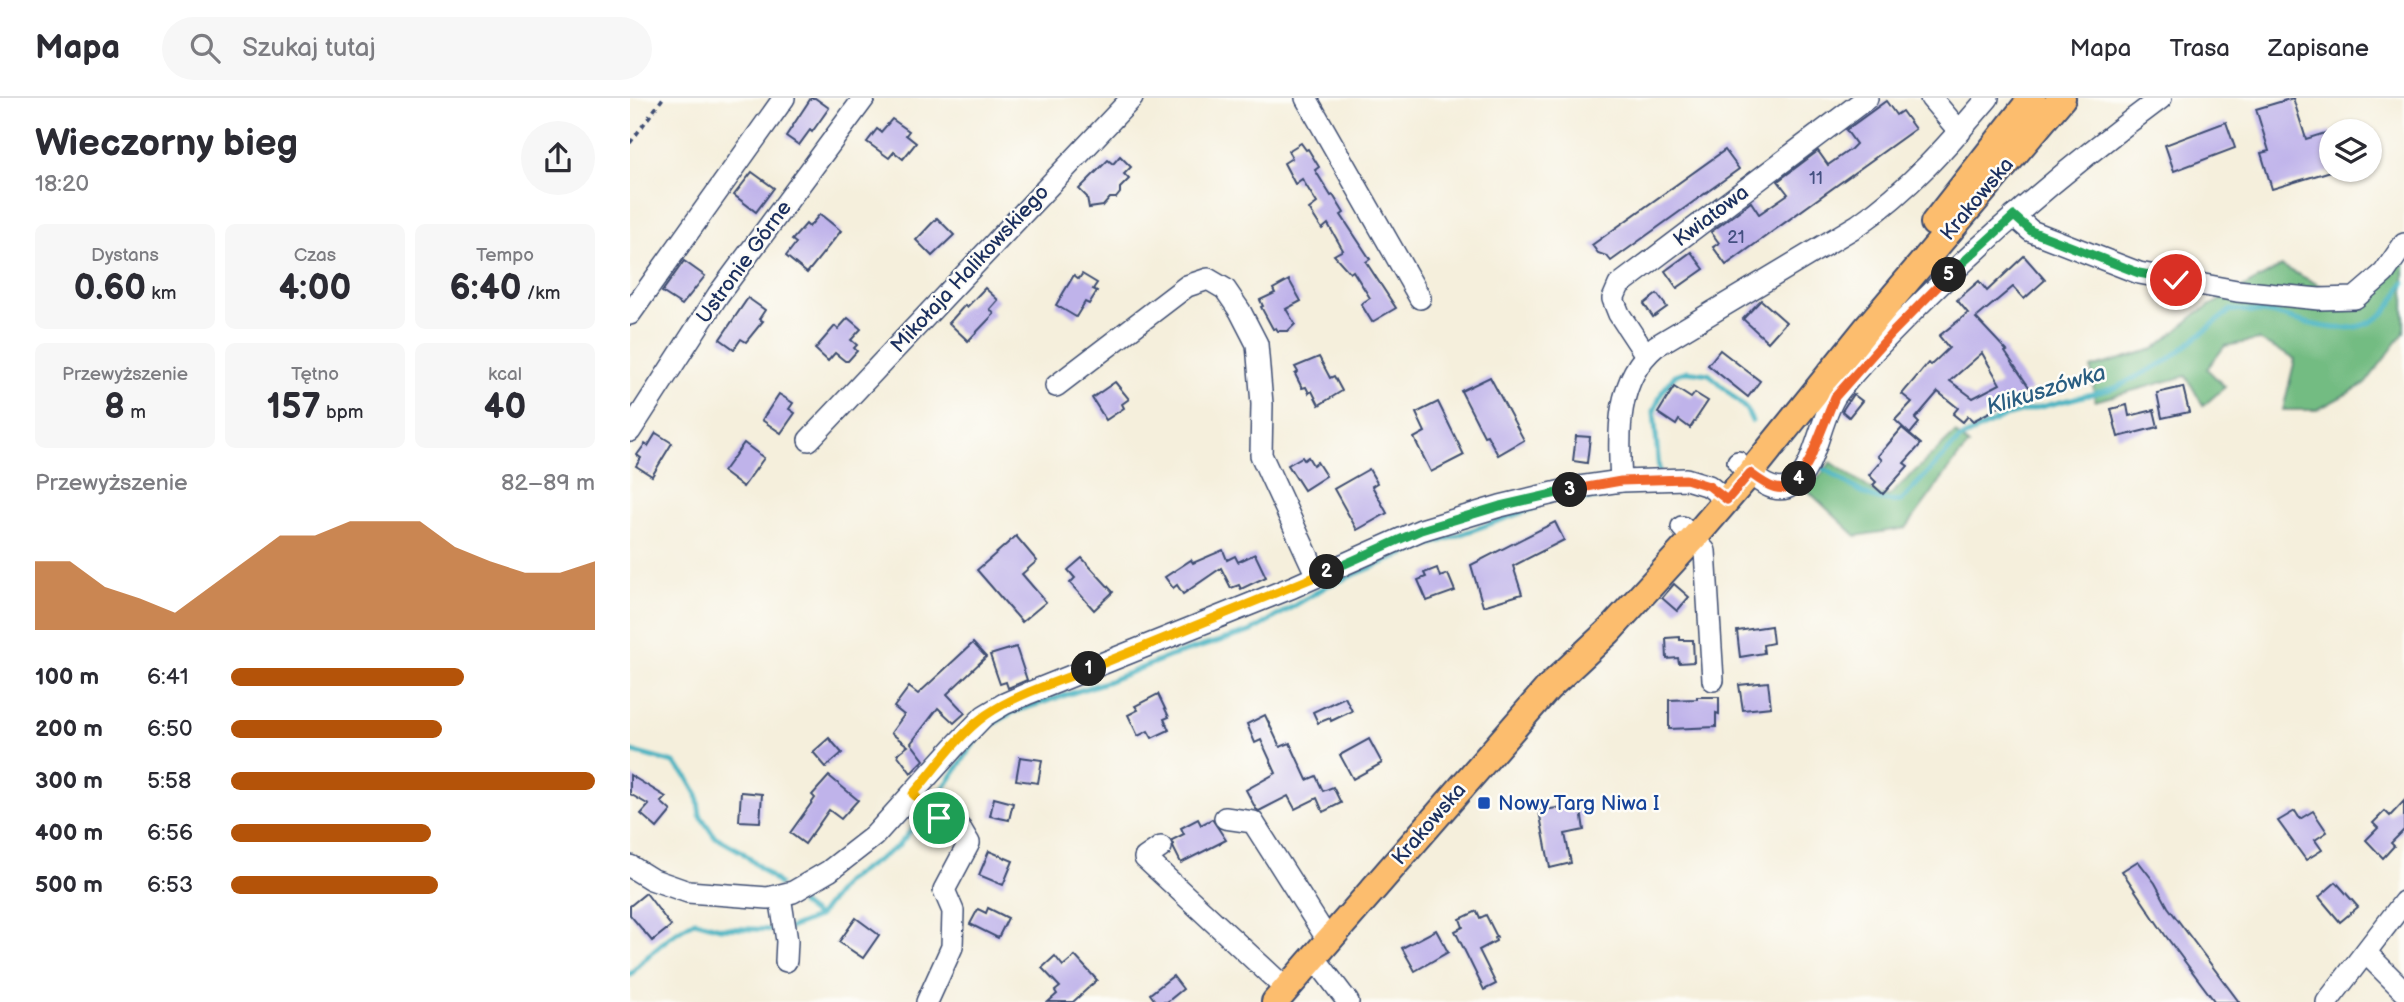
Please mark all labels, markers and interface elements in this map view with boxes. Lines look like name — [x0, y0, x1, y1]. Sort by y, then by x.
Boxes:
search box — [162, 17, 652, 80]
text: Mapa — [35, 28, 120, 68]
icon: search — [186, 29, 224, 67]
text: Szukaj tutaj — [242, 33, 376, 64]
text: Mapa — [2070, 34, 2131, 63]
text: Trasa — [2169, 34, 2230, 63]
text: Zapisane — [2268, 34, 2369, 63]
map controls — [2319, 119, 2382, 182]
button: layers — [2319, 119, 2382, 182]
text: Wieczorny bieg — [35, 121, 298, 166]
button: share — [521, 121, 595, 195]
street label: Krakowska — [1935, 152, 2019, 246]
house number: 11 — [1809, 168, 1823, 189]
text: 18:20 — [35, 170, 89, 198]
street label: Mikołaja Halikowskiego — [886, 180, 1054, 358]
street label: Kwiatowa — [1669, 180, 1753, 252]
street label: Ustronie Górne — [691, 196, 797, 328]
house number: 21 — [1727, 227, 1745, 248]
text: Dystans — [91, 244, 159, 267]
text: Czas — [294, 244, 336, 267]
text: Tempo — [476, 244, 534, 267]
pin — [2146, 250, 2206, 310]
pin: 5 — [1932, 258, 1966, 292]
icon: check — [2157, 261, 2195, 299]
text: 5 — [1943, 263, 1954, 286]
text: 0.60 — [74, 267, 146, 310]
text: 4:00 — [279, 267, 351, 310]
text: 6:40 — [450, 267, 522, 310]
text: km — [146, 282, 176, 305]
text: /km — [522, 282, 560, 305]
water label: Klikuszówka — [1983, 359, 2109, 421]
text: Przewyższenie — [62, 363, 188, 386]
text: Tętno — [291, 363, 339, 386]
text: kcal — [488, 363, 522, 386]
text: 8 — [104, 386, 125, 429]
text: 157 — [267, 386, 321, 429]
text: 40 — [484, 386, 526, 429]
text: m — [125, 401, 146, 424]
text: bpm — [321, 401, 363, 424]
pin: 4 — [1782, 462, 1816, 496]
text: 4 — [1793, 467, 1804, 490]
text: Przewyższenie — [35, 469, 188, 497]
text: 82–89 m — [501, 469, 595, 497]
pin: 3 — [1552, 472, 1588, 508]
text: 3 — [1564, 478, 1575, 501]
pin: 2 — [1310, 554, 1344, 589]
text: 2 — [1321, 560, 1332, 583]
pin: 1 — [1072, 652, 1106, 686]
text: 1 — [1085, 657, 1093, 680]
text: 100 m — [35, 663, 99, 691]
text: 6:41 — [147, 663, 189, 691]
text: 200 m — [35, 715, 103, 743]
text: 6:50 — [147, 715, 192, 743]
text: 300 m — [35, 767, 103, 795]
text: 5:58 — [147, 767, 191, 795]
street label: Krakowska — [1387, 778, 1471, 870]
pin — [909, 788, 969, 848]
place label: Nowy Targ Niwa I — [1498, 791, 1659, 816]
marker: Nowy Targ Niwa I — [1476, 795, 1492, 811]
icon: arrive — [920, 799, 958, 837]
text: 400 m — [35, 819, 103, 847]
text: 6:56 — [147, 819, 193, 847]
text: 500 m — [35, 871, 103, 899]
text: 6:53 — [147, 871, 193, 899]

